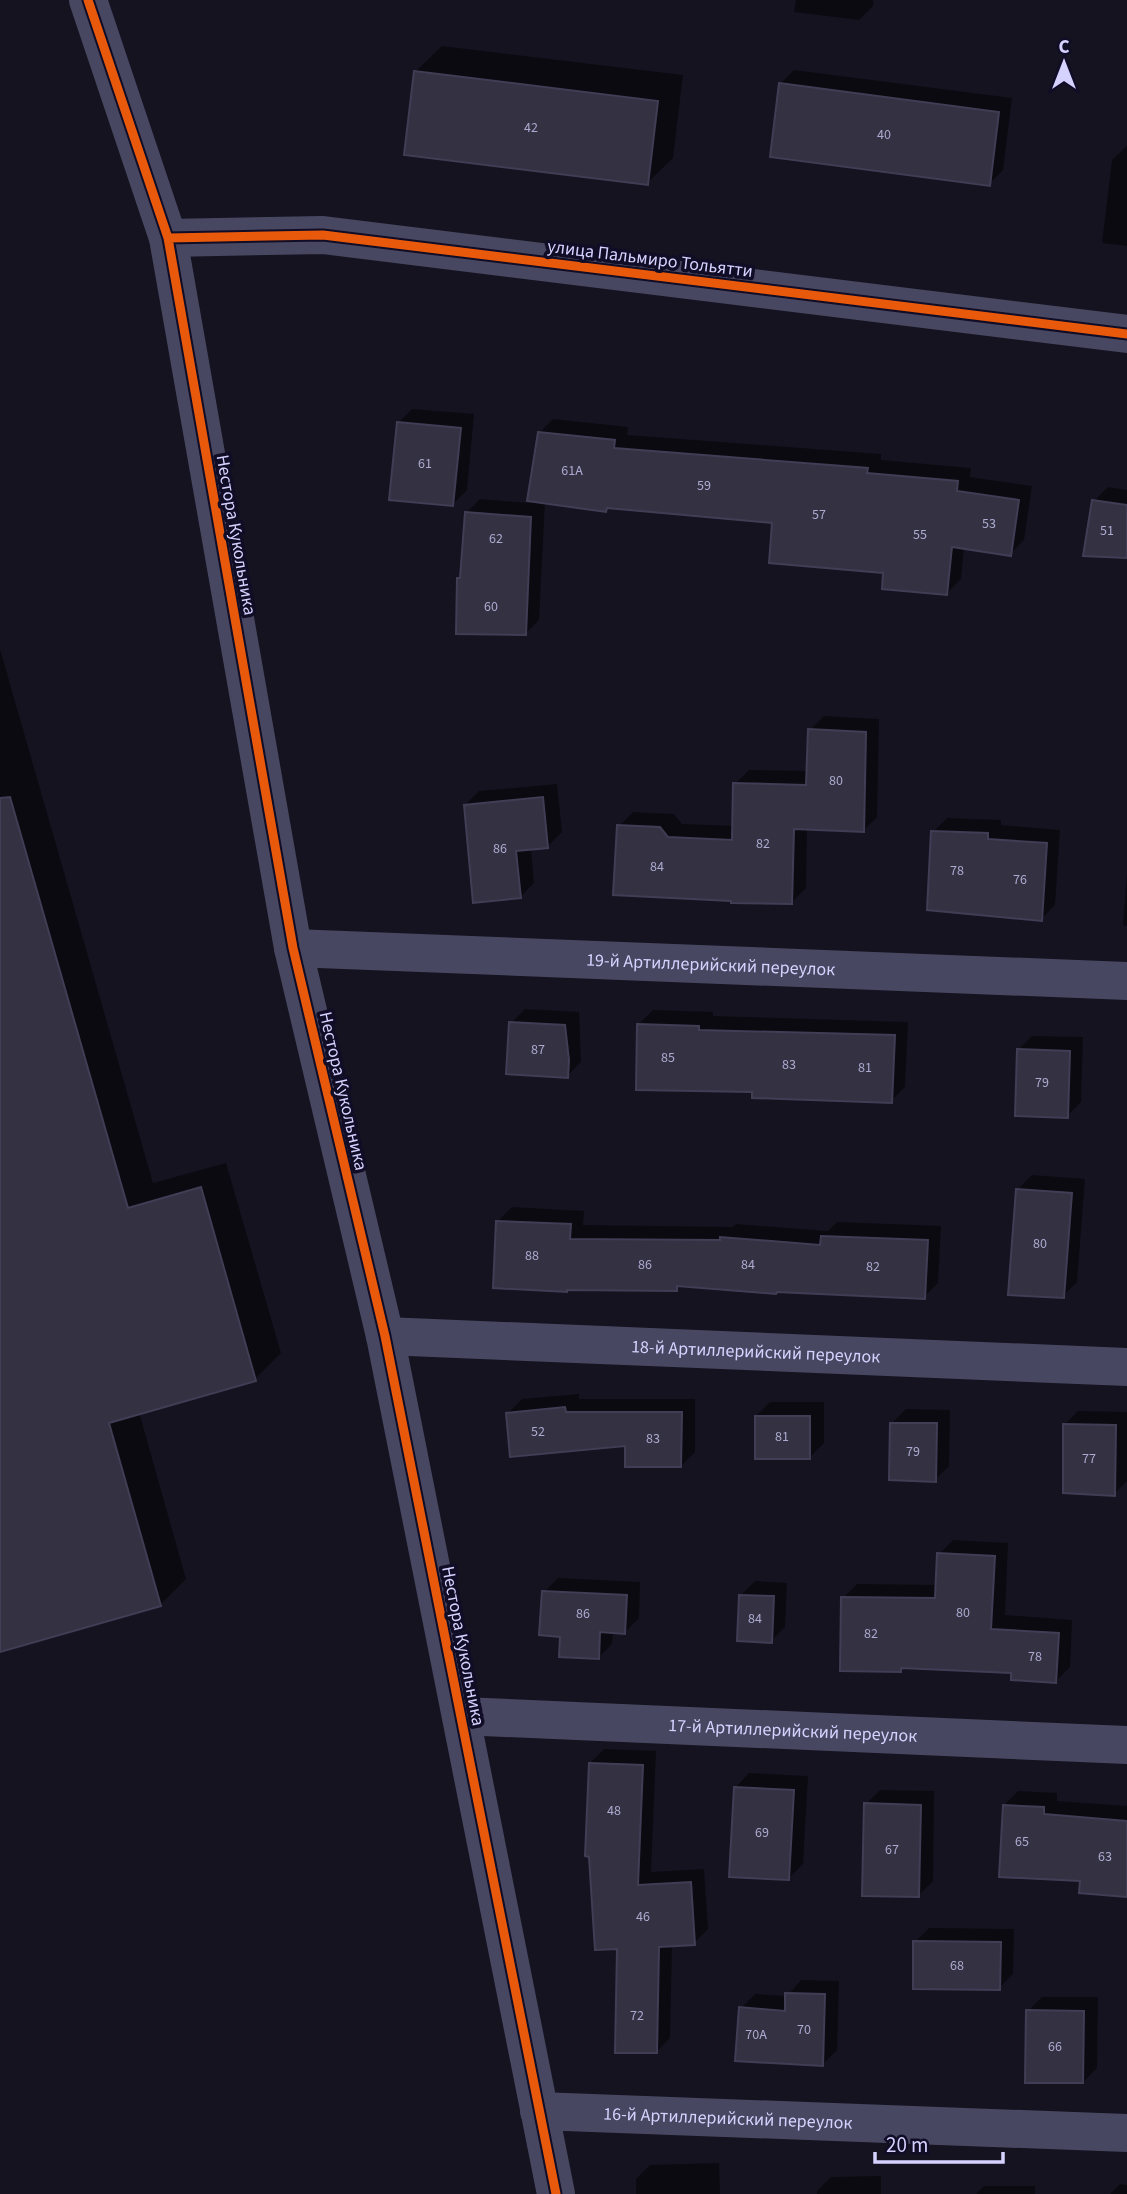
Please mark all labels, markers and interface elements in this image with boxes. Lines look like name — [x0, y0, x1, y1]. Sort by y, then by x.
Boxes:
north arrow — [1029, 28, 1099, 98]
text: С — [1058, 34, 1070, 61]
house number: 42 — [524, 118, 538, 138]
house number: 40 — [877, 125, 891, 145]
street label: улица Пальмиро Тольятти — [546, 234, 754, 284]
street label: Нестора Кукольника — [210, 453, 262, 617]
house number: 61 — [418, 454, 432, 474]
house number: 61А — [561, 461, 583, 481]
house number: 59 — [697, 476, 711, 496]
house number: 57 — [812, 505, 826, 525]
house number: 53 — [982, 514, 996, 534]
house number: 51 — [1100, 521, 1114, 541]
house number: 55 — [913, 525, 927, 545]
house number: 62 — [489, 529, 503, 549]
house number: 60 — [484, 597, 498, 617]
house number: 80 — [829, 771, 843, 791]
house number: 82 — [756, 834, 770, 854]
house number: 86 — [493, 839, 507, 859]
house number: 84 — [650, 857, 664, 877]
house number: 78 — [950, 861, 964, 881]
house number: 76 — [1013, 870, 1027, 890]
street label: 19-й Артиллерийский переулок — [586, 947, 836, 982]
street label: Нестора Кукольника — [313, 1009, 373, 1173]
house number: 87 — [531, 1040, 545, 1060]
house number: 85 — [661, 1048, 675, 1068]
house number: 83 — [782, 1055, 796, 1075]
house number: 81 — [858, 1058, 872, 1078]
house number: 79 — [1035, 1073, 1049, 1093]
house number: 80 — [1033, 1234, 1047, 1254]
house number: 88 — [525, 1246, 539, 1266]
house number: 86 — [638, 1255, 652, 1275]
house number: 84 — [741, 1255, 755, 1275]
house number: 82 — [866, 1257, 880, 1277]
street label: 18-й Артиллерийский переулок — [631, 1334, 881, 1369]
house number: 52 — [531, 1422, 545, 1442]
house number: 81 — [775, 1427, 789, 1447]
house number: 83 — [646, 1429, 660, 1449]
house number: 79 — [906, 1442, 920, 1462]
house number: 77 — [1082, 1449, 1096, 1469]
street label: Нестора Кукольника — [435, 1564, 491, 1728]
house number: 80 — [956, 1603, 970, 1623]
house number: 86 — [576, 1604, 590, 1624]
house number: 84 — [748, 1609, 762, 1629]
house number: 82 — [864, 1624, 878, 1644]
house number: 78 — [1028, 1647, 1042, 1667]
street label: 17-й Артиллерийский переулок — [668, 1713, 918, 1748]
house number: 48 — [607, 1801, 621, 1821]
house number: 69 — [755, 1823, 769, 1843]
house number: 65 — [1015, 1832, 1029, 1852]
house number: 67 — [885, 1840, 899, 1860]
house number: 63 — [1098, 1847, 1112, 1867]
house number: 46 — [636, 1907, 650, 1927]
house number: 68 — [950, 1956, 964, 1976]
house number: 72 — [630, 2006, 644, 2026]
house number: 70 — [797, 2020, 811, 2040]
house number: 70А — [745, 2025, 767, 2045]
house number: 66 — [1048, 2037, 1062, 2057]
street label: 16-й Артиллерийский переулок — [603, 2101, 853, 2135]
scale bar — [875, 2120, 1003, 2164]
text: 20 m — [886, 2130, 928, 2160]

